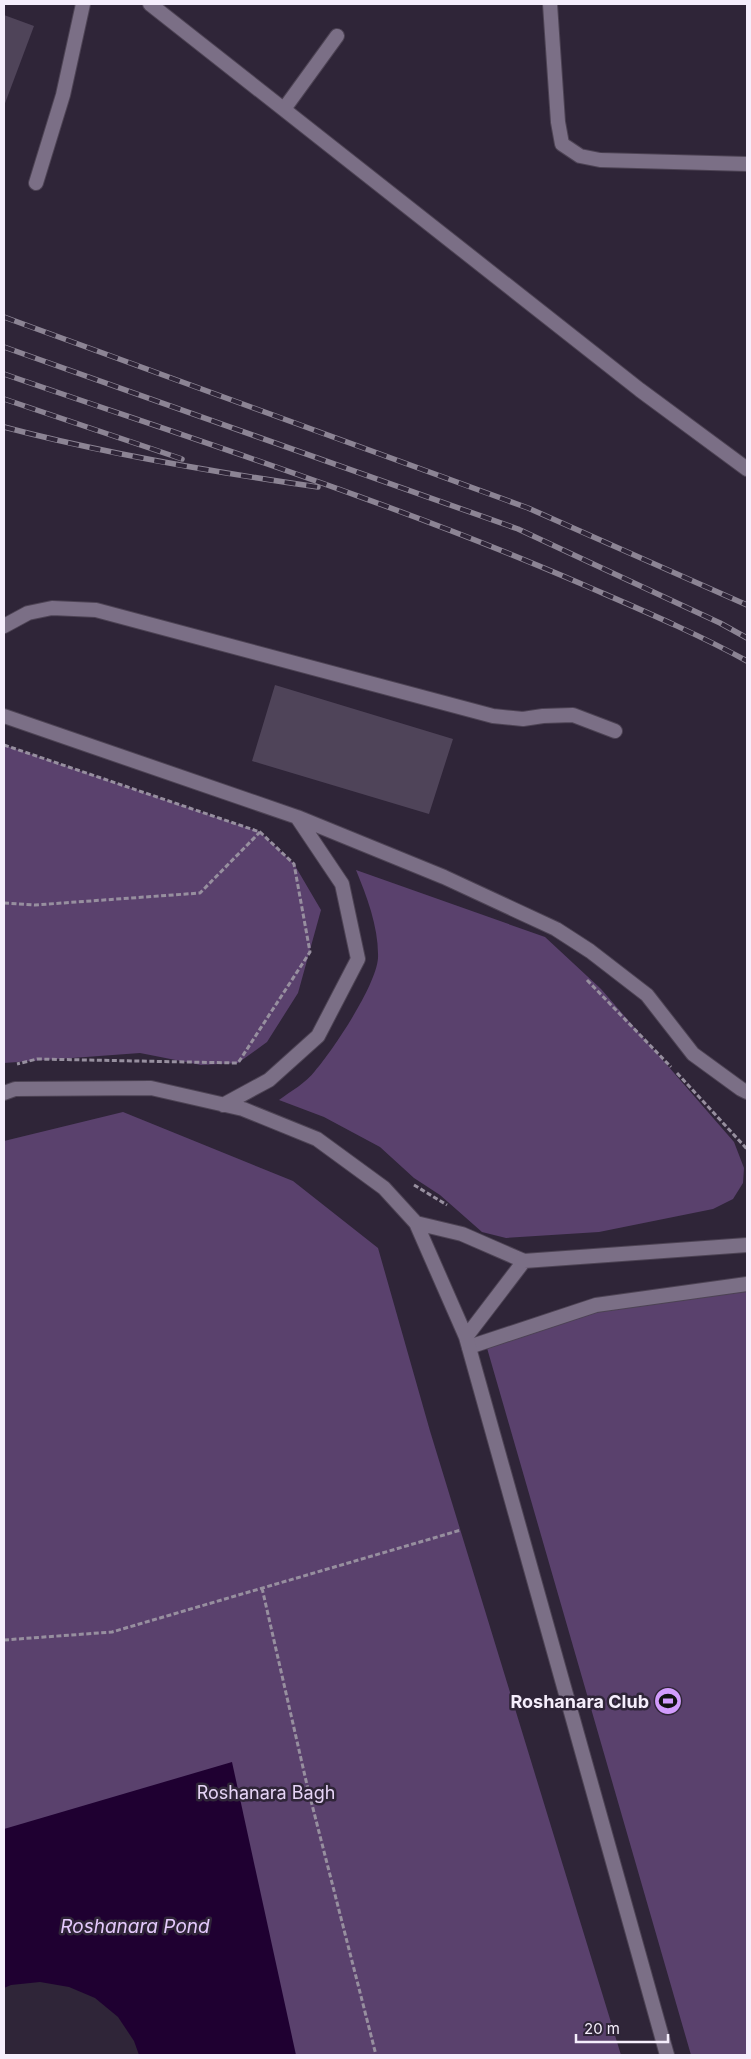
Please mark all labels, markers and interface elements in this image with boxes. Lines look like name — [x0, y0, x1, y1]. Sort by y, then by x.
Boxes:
sports icon: Roshanara Club — [653, 1686, 683, 1716]
place label: Roshanara Club — [510, 1691, 649, 1712]
park label: Roshanara Bagh — [197, 1782, 335, 1803]
water label: Roshanara Pond — [60, 1915, 210, 1938]
scale bar — [576, 2012, 668, 2044]
text: 20 m — [584, 2019, 620, 2038]

